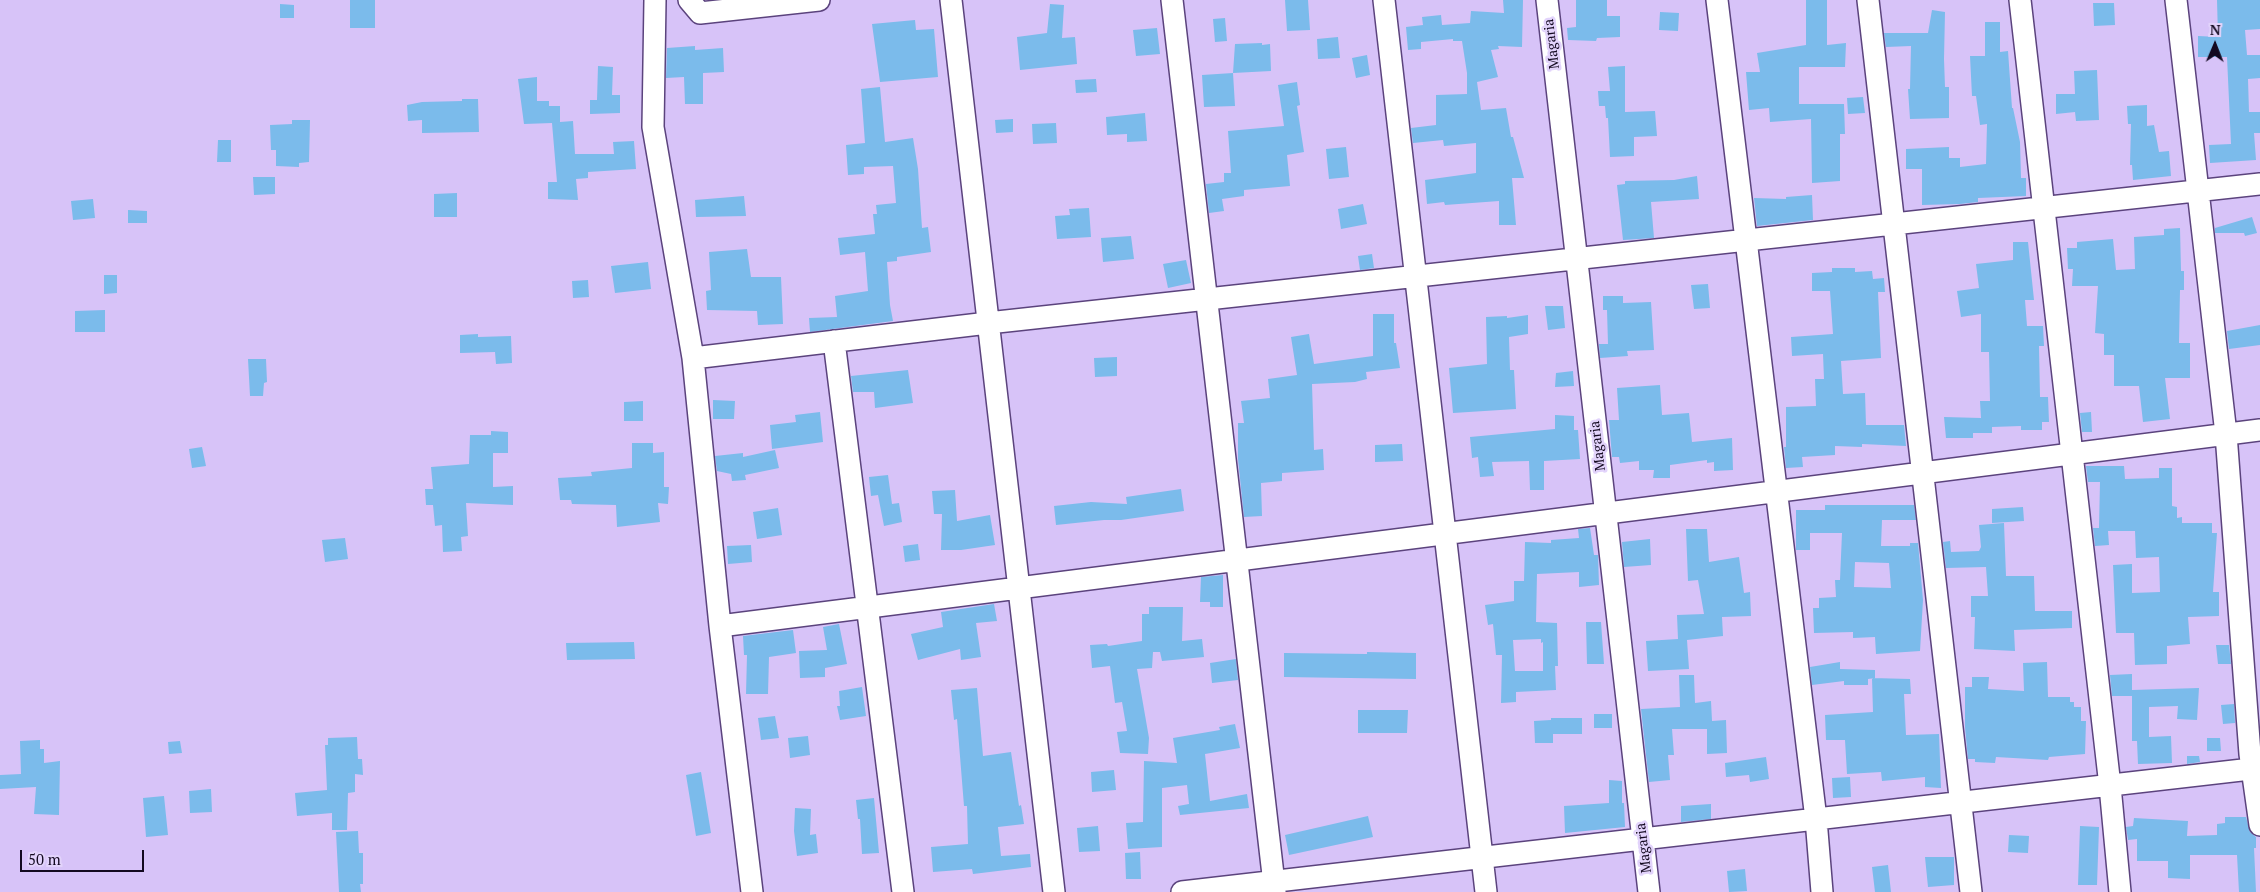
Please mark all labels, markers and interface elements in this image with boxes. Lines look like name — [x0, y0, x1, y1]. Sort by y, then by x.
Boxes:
street label: Magaria — [1541, 18, 1563, 70]
north arrow — [2190, 20, 2240, 70]
text: N — [2210, 20, 2221, 39]
street label: Magaria — [1587, 420, 1609, 472]
street label: Magaria — [1633, 822, 1655, 874]
scale bar — [22, 840, 146, 872]
text: 50 m — [28, 849, 61, 869]

